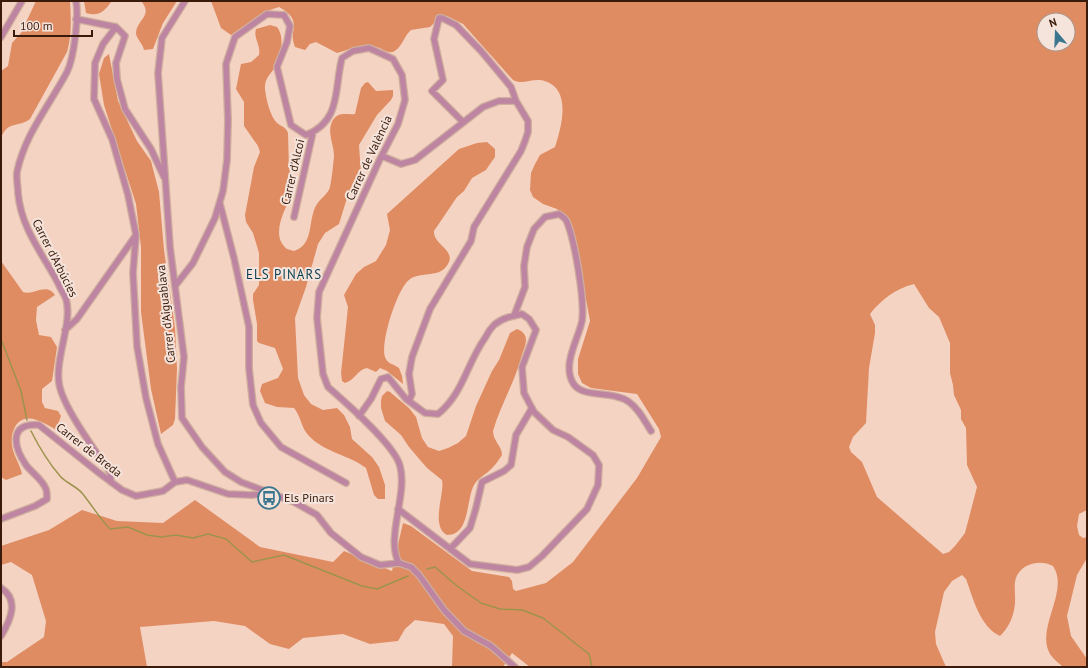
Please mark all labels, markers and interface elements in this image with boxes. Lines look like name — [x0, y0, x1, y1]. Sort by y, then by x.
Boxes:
scale bar — [14, 12, 92, 38]
north arrow — [1036, 12, 1076, 52]
text: N — [1047, 15, 1058, 30]
text: 100 m — [20, 18, 53, 33]
street label: Carrer de València — [342, 113, 395, 203]
street label: Carrer d'Alcoi — [278, 138, 307, 206]
street label: Carrer d'Arbúcies — [29, 216, 82, 299]
street label: Carrer d'Aiguablava — [153, 264, 178, 364]
district label: ELS PINARS — [246, 266, 322, 283]
street label: Carrer de Breda — [53, 419, 125, 480]
bus stop icon: Els Pinars — [256, 485, 282, 511]
place label: Els Pinars — [284, 490, 334, 505]

